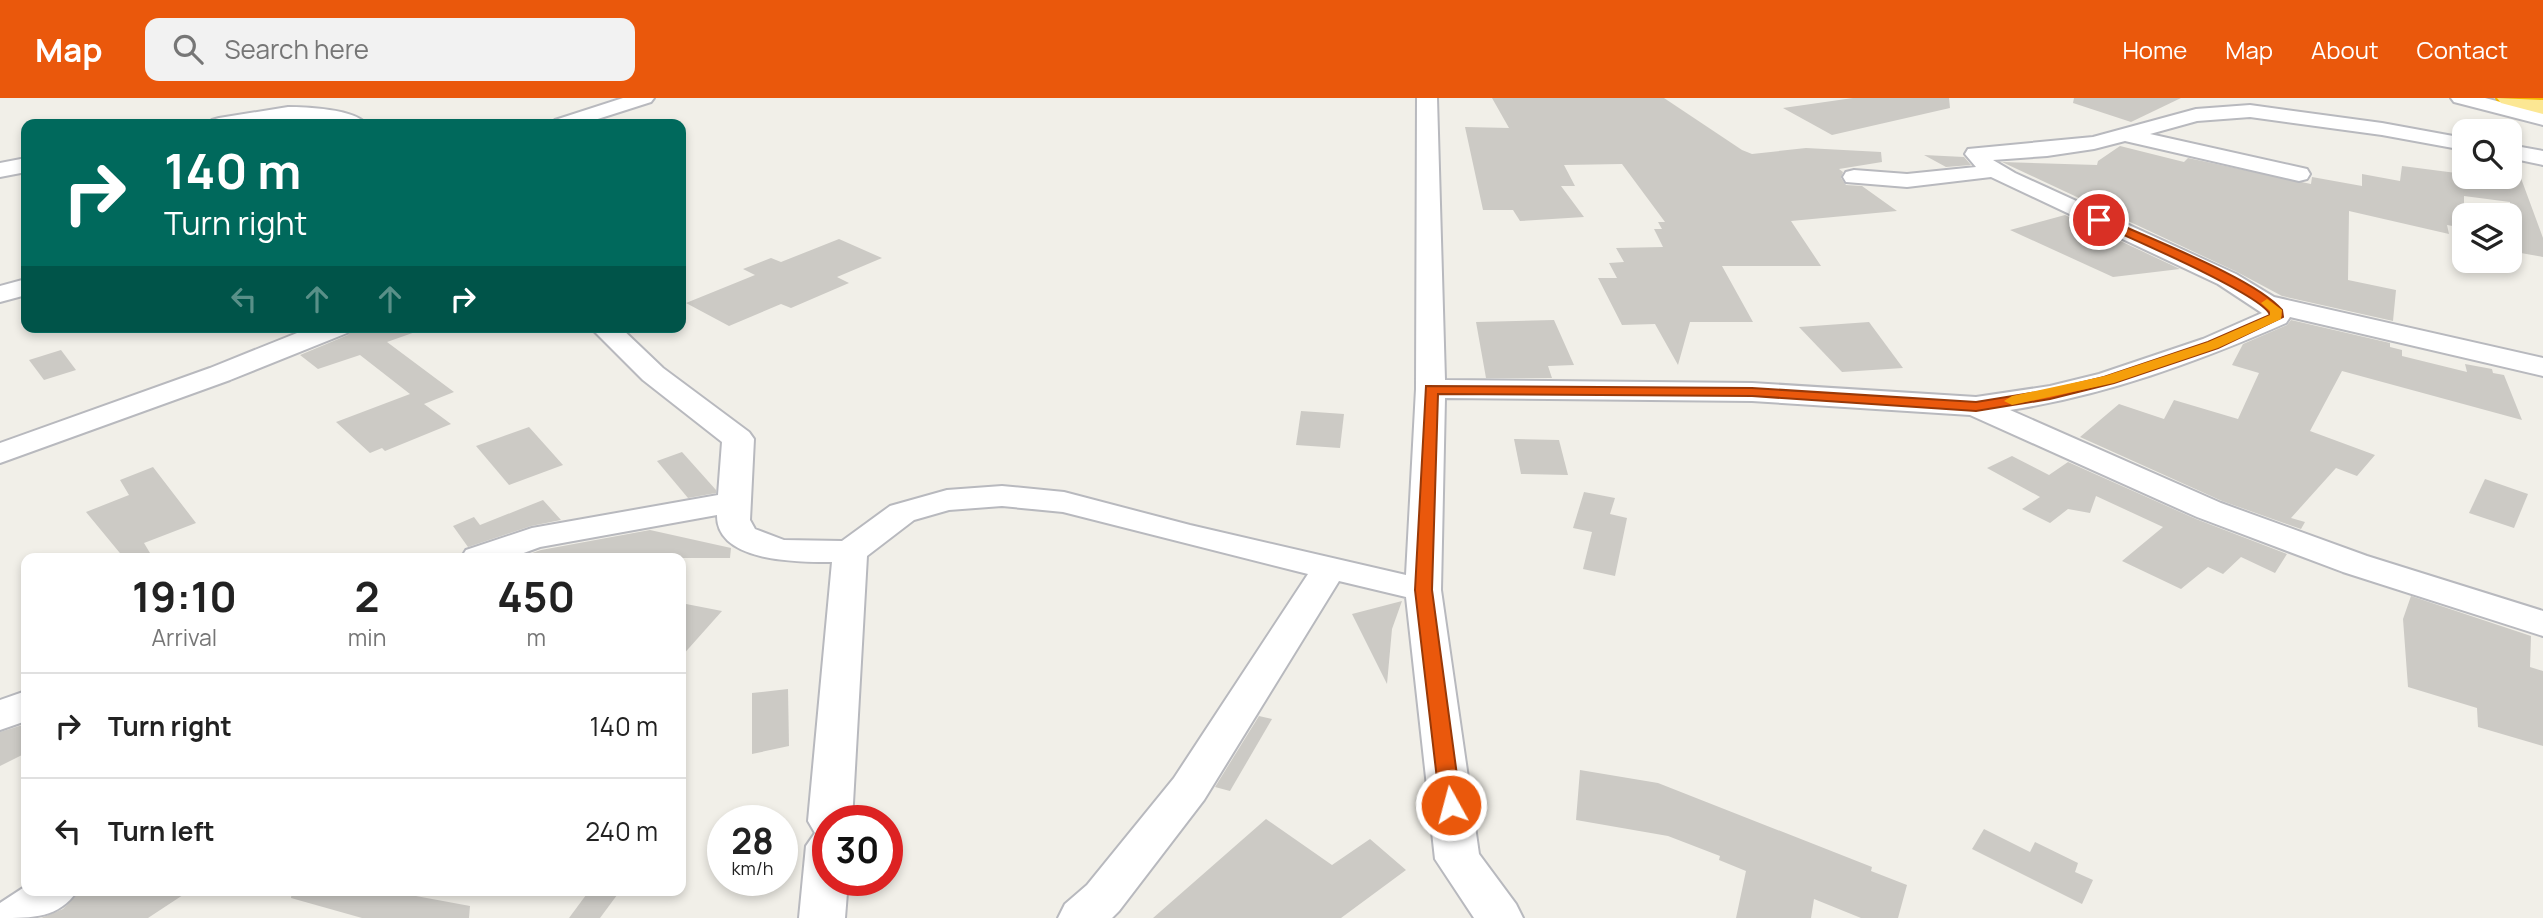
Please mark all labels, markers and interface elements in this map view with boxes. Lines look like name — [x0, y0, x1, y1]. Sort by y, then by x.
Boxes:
search box — [145, 18, 635, 81]
text: Map — [35, 27, 103, 72]
icon: search — [169, 30, 207, 68]
text: Search here — [225, 31, 369, 67]
text: Home — [2122, 33, 2187, 66]
text: Map — [2225, 33, 2273, 66]
text: About — [2311, 33, 2379, 66]
text: Contact — [2417, 33, 2508, 66]
map controls — [2452, 119, 2522, 273]
button: search — [2452, 119, 2522, 189]
text: 140 m — [164, 137, 301, 204]
icon: right — [49, 147, 140, 238]
pin — [2069, 190, 2129, 250]
text: Turn right — [164, 201, 307, 245]
icon: arrive — [2080, 201, 2118, 239]
button: layers — [2452, 203, 2522, 273]
icon: left — [225, 280, 263, 318]
icon: ahead — [298, 280, 336, 318]
icon: ahead — [371, 280, 409, 318]
icon: right — [444, 280, 482, 318]
text: 19:10 — [132, 567, 237, 625]
text: 2 — [355, 567, 380, 625]
text: 450 — [497, 567, 575, 625]
text: Arrival — [152, 621, 217, 653]
text: min — [348, 621, 386, 653]
text: m — [526, 621, 546, 653]
icon: right — [49, 707, 87, 745]
text: Turn right — [108, 708, 232, 744]
text: 140 m — [589, 708, 658, 744]
position arrow — [1414, 768, 1488, 842]
speed limit sign: 30 — [812, 805, 903, 896]
icon: left — [49, 812, 87, 850]
text: Turn left — [108, 813, 215, 849]
text: 240 m — [585, 813, 658, 849]
text: 28 — [731, 817, 774, 865]
text: km/h — [732, 856, 773, 880]

